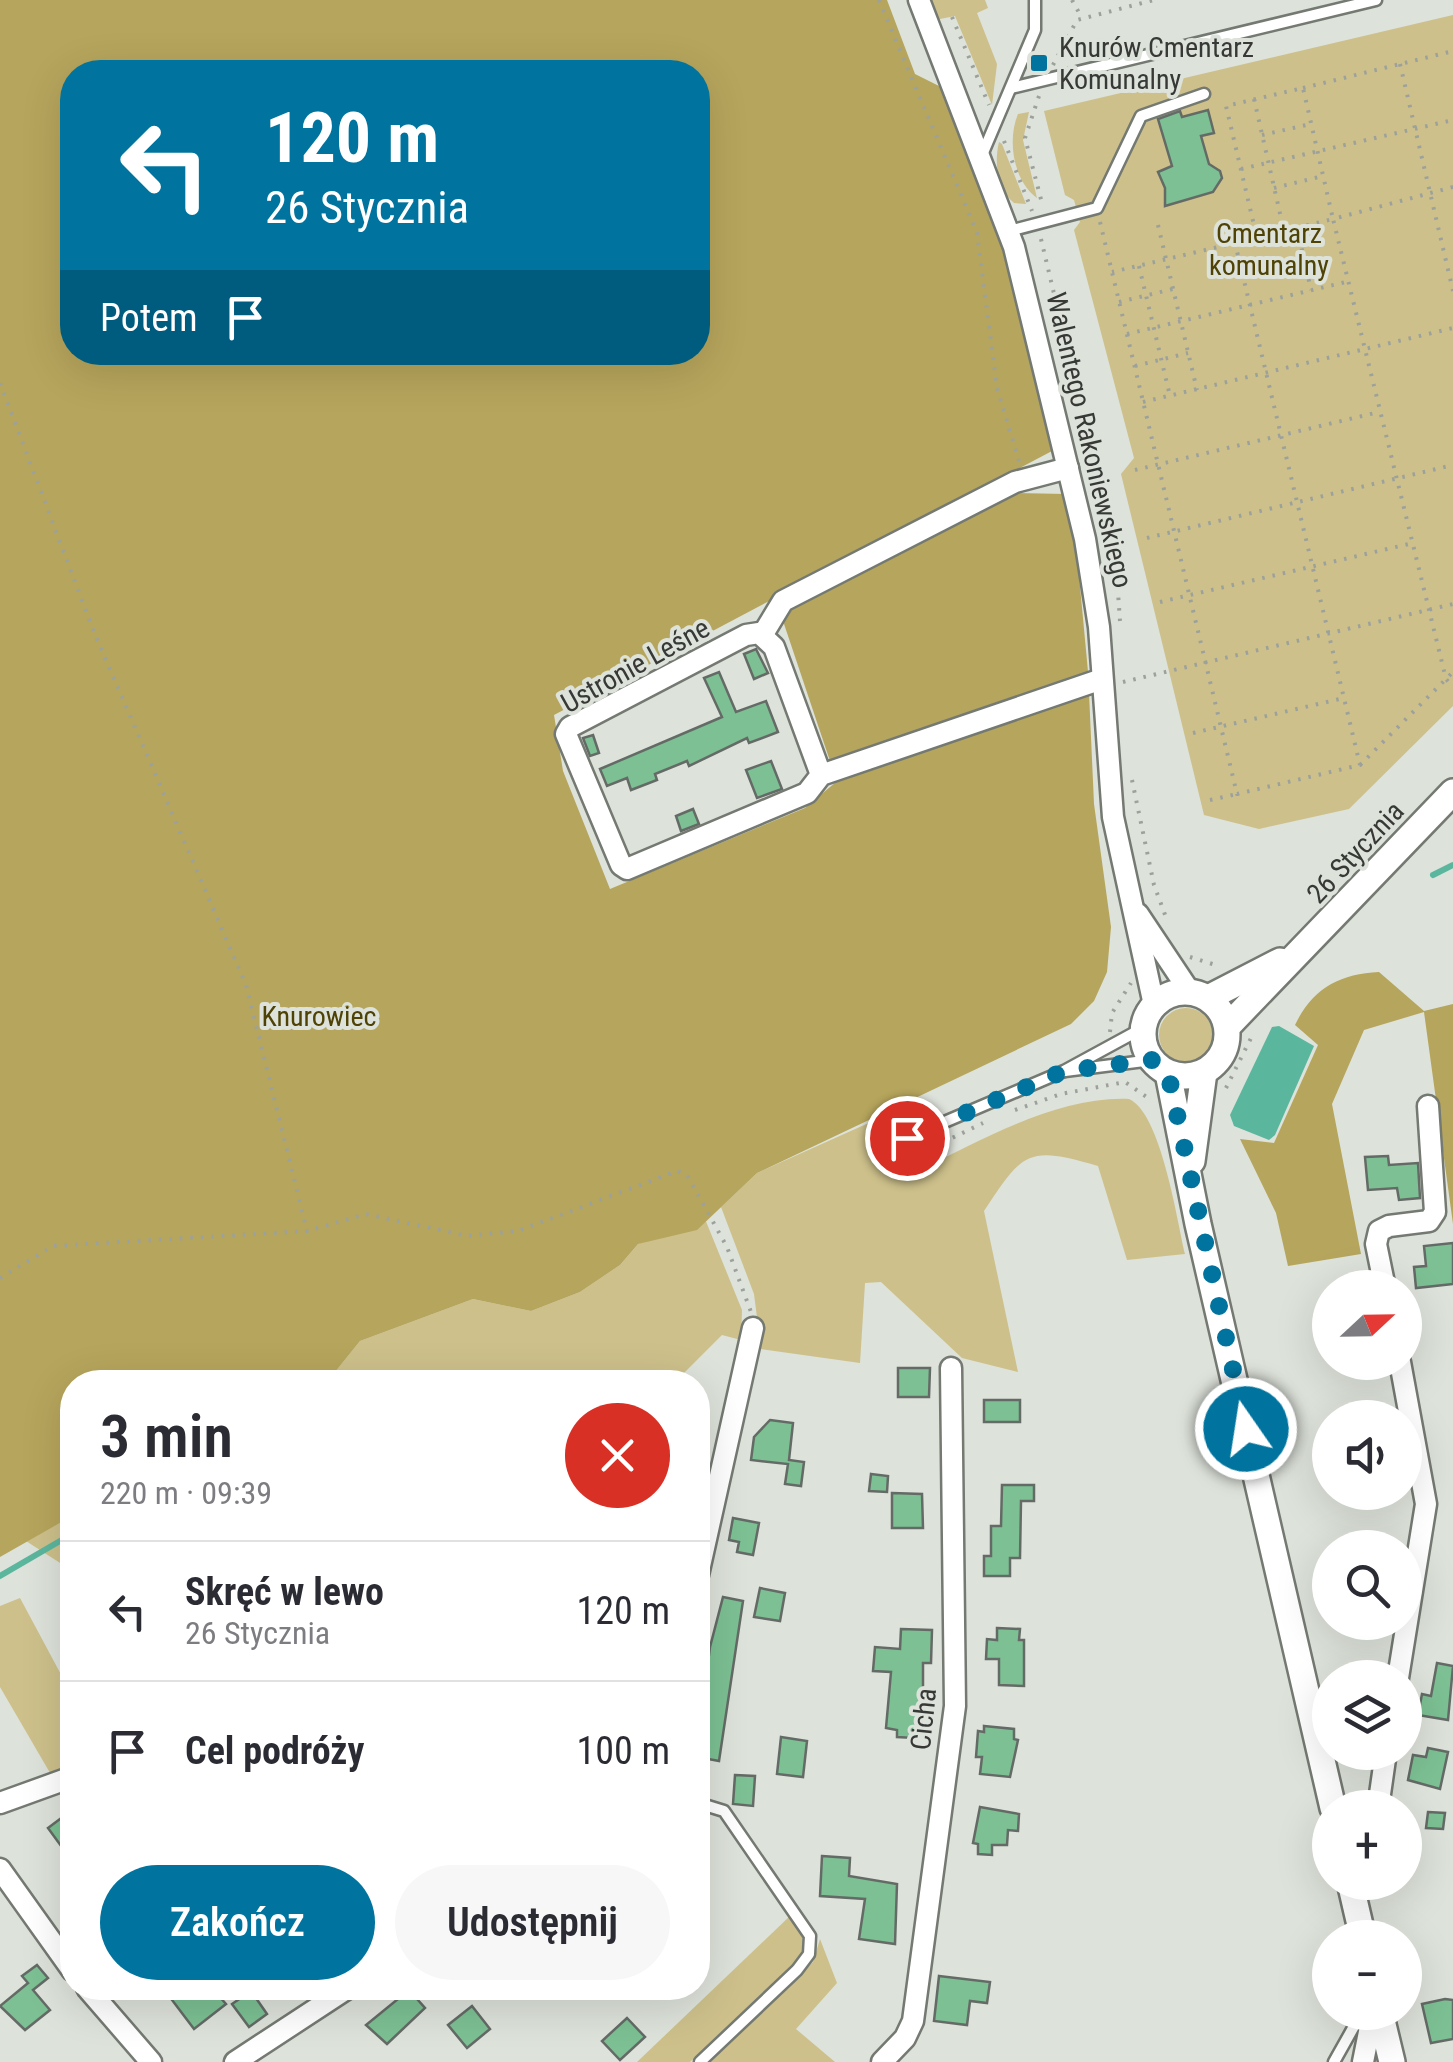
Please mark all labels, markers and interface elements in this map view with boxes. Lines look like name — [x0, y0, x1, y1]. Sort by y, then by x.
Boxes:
place label: Knurów Cmentarz Komunalny — [1059, 31, 1254, 96]
marker: Knurów Cmentarz Komunalny — [1028, 52, 1050, 74]
text: 120 m — [265, 97, 439, 179]
icon: left — [100, 100, 230, 230]
text: 26 Stycznia — [265, 181, 469, 234]
park label: Cmentarz komunalny — [1209, 217, 1329, 282]
street label: Walentego Rakoniewskiego — [1039, 289, 1140, 591]
icon: arrive — [218, 290, 273, 345]
text: Potem — [100, 296, 198, 340]
street label: Ustronie Leśne — [555, 611, 715, 720]
street label: 26 Stycznia — [1300, 795, 1411, 910]
park label: Knurowiec — [261, 1000, 377, 1033]
pin — [865, 1096, 950, 1181]
icon: arrive — [880, 1111, 935, 1166]
north arrow — [1312, 1270, 1422, 1380]
map controls — [1312, 1270, 1422, 2030]
position arrow — [1194, 1377, 1298, 1481]
button: sound — [1312, 1400, 1422, 1510]
text: 3 min — [100, 1401, 233, 1472]
button: close — [565, 1403, 670, 1508]
text: 220 m · 09:39 — [100, 1474, 272, 1512]
button: search — [1312, 1530, 1422, 1640]
text: Skręć w lewo — [185, 1570, 384, 1614]
icon: left — [100, 1584, 155, 1639]
text: 120 m — [576, 1589, 670, 1633]
text: 26 Stycznia — [185, 1614, 330, 1652]
button: layers — [1312, 1660, 1422, 1770]
street label: Cicha — [904, 1686, 943, 1752]
icon: arrive — [100, 1724, 155, 1779]
text: Cel podróży — [185, 1729, 364, 1773]
text: 100 m — [576, 1729, 670, 1773]
button: + — [1312, 1790, 1422, 1900]
button: Zakończ — [100, 1865, 375, 1980]
button: Udostępnij — [395, 1865, 670, 1980]
button: − — [1312, 1920, 1422, 2030]

